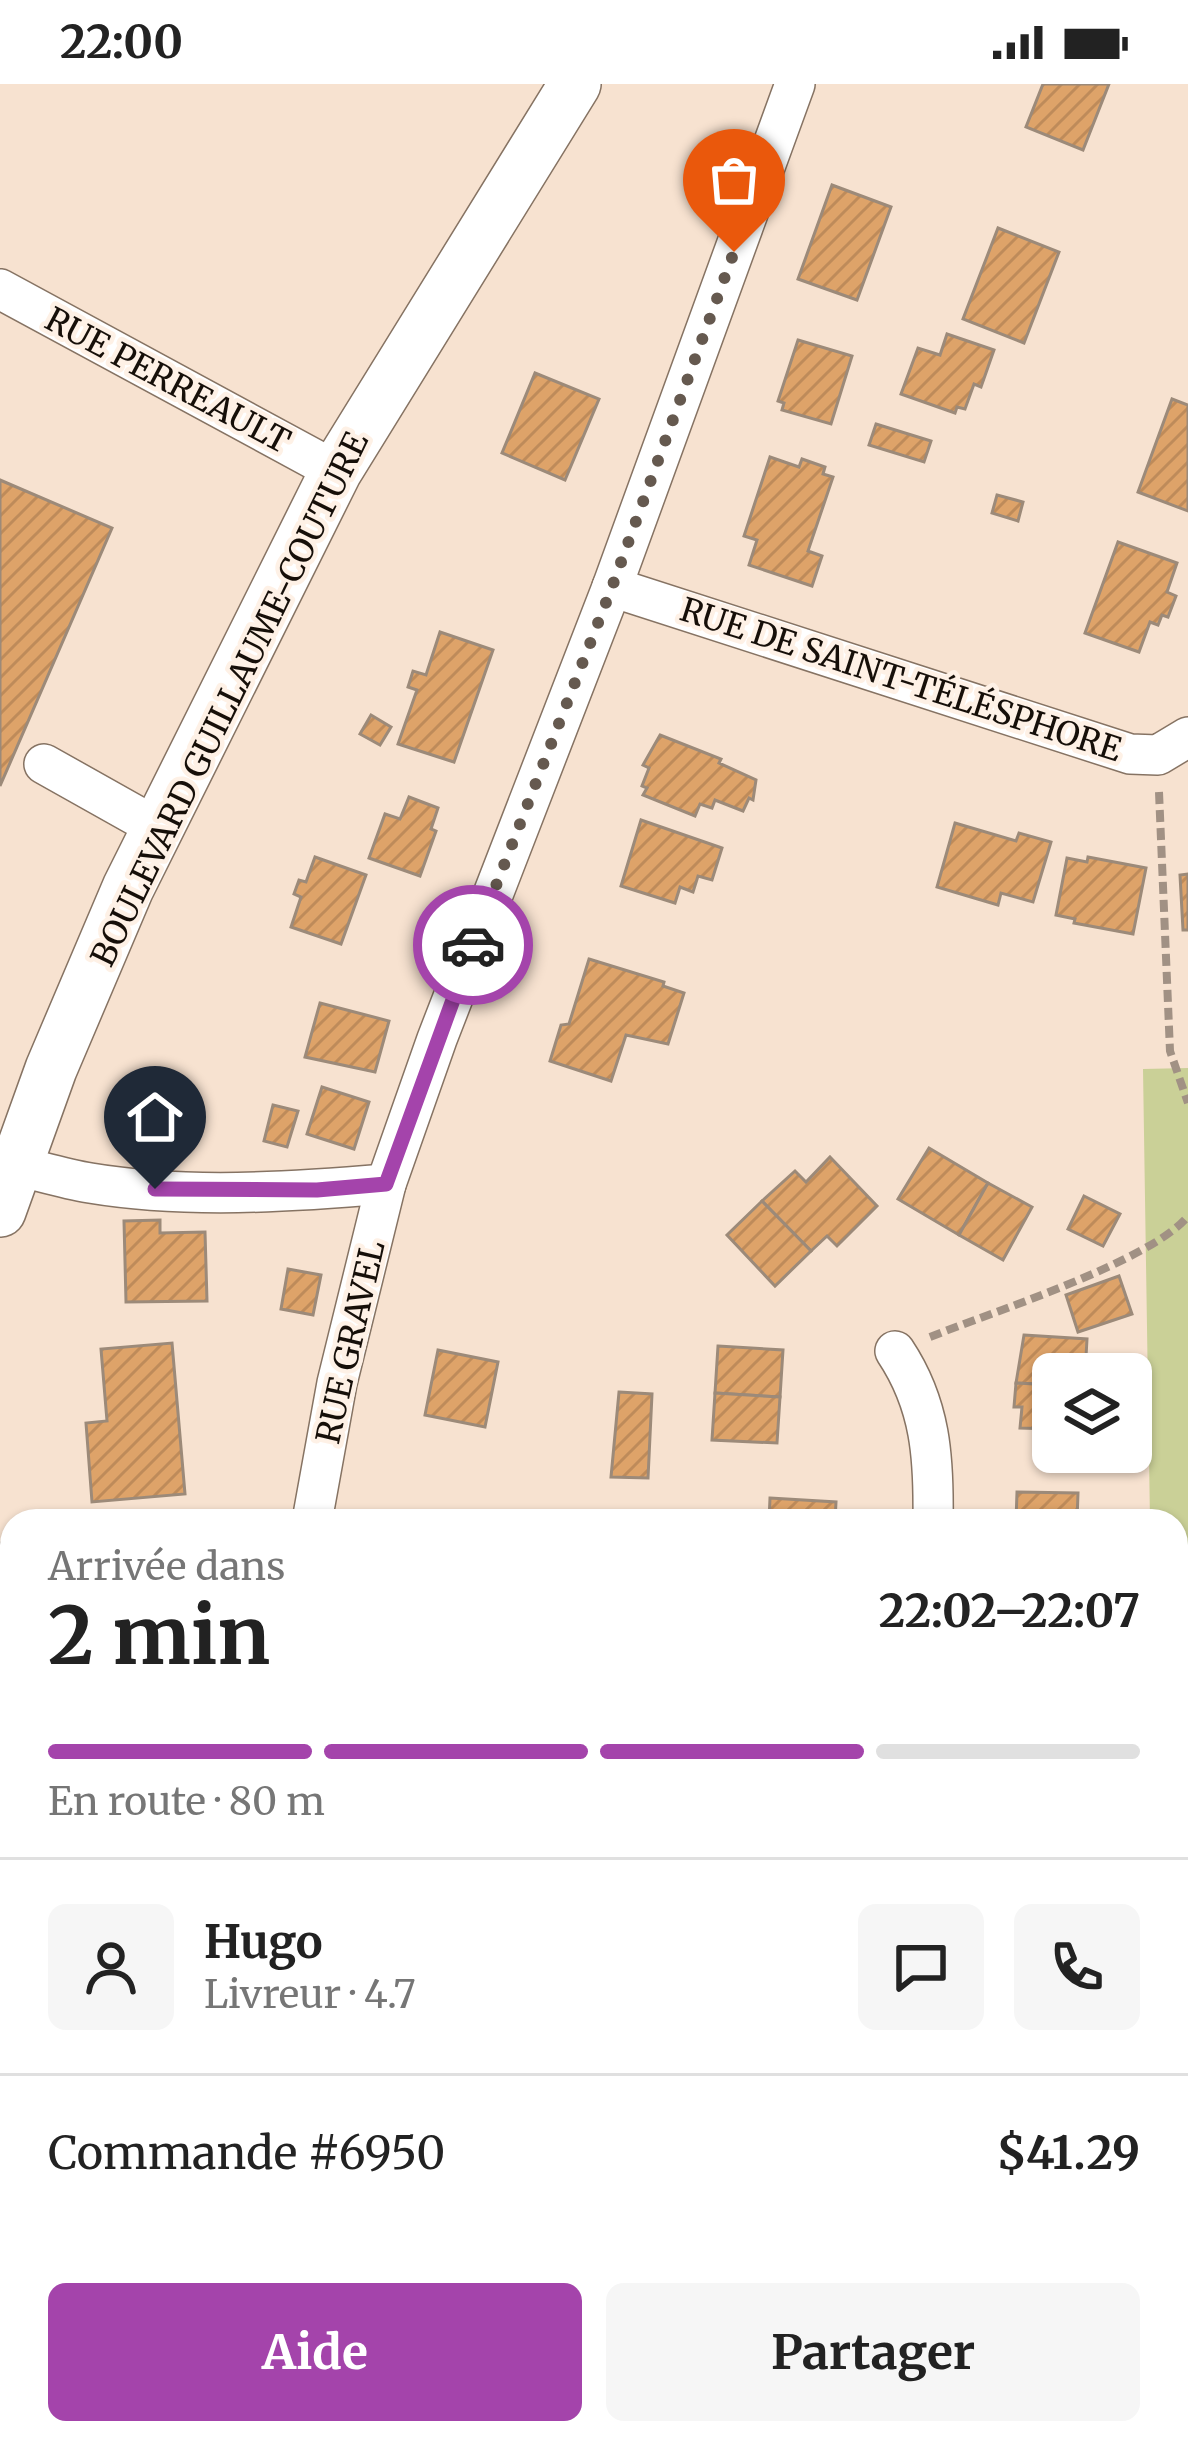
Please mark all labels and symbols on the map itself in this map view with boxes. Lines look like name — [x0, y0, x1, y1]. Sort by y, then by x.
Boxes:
pin — [683, 129, 785, 252]
street label: RUE PERREAULT — [38, 299, 297, 462]
street label: BOULEVARD GUILLAUME-COUTURE — [82, 425, 377, 973]
street label: RUE DE SAINT-TÉLÉSPHORE — [675, 587, 1127, 770]
courier — [413, 885, 533, 1005]
pin — [104, 1066, 206, 1189]
street label: RUE GRAVEL — [307, 1237, 394, 1448]

